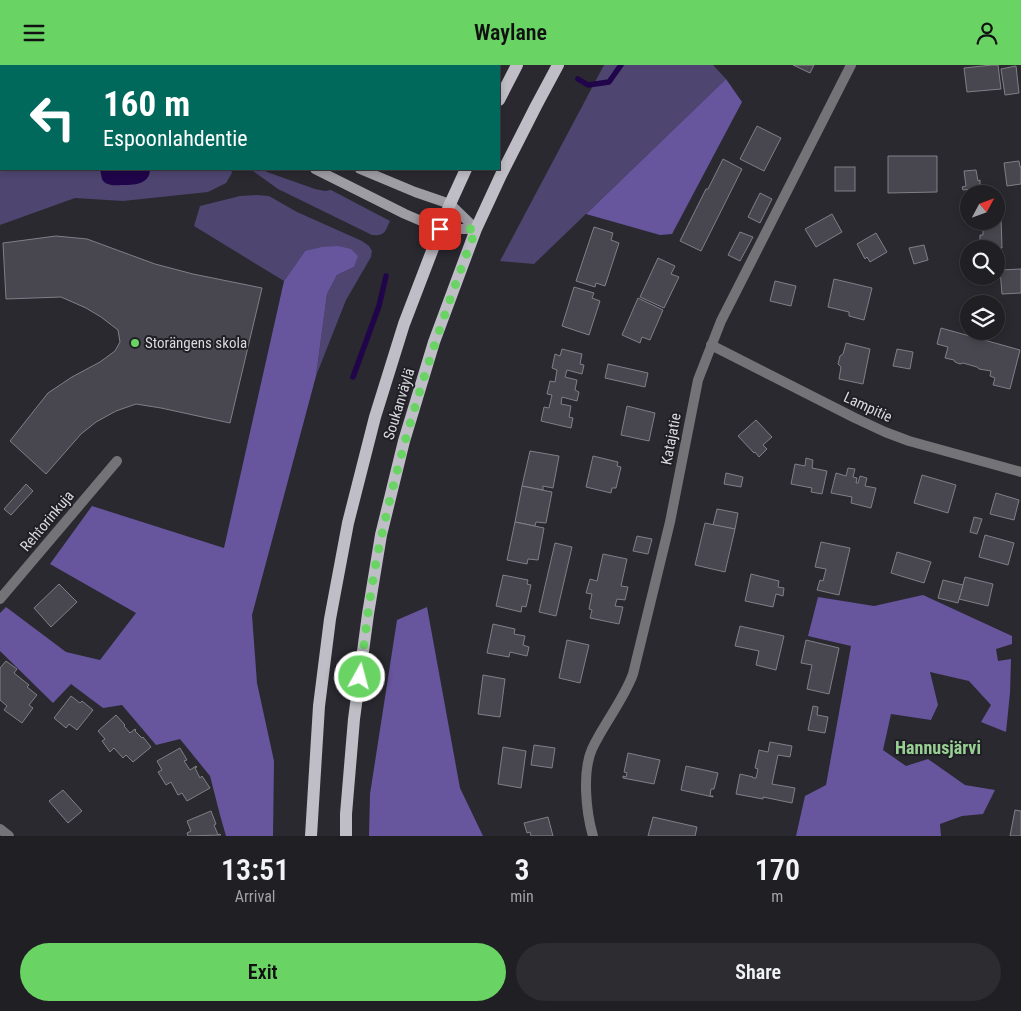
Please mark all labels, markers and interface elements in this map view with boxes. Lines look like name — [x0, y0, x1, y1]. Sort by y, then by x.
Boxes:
icon: menu — [20, 19, 48, 47]
icon: person — [973, 19, 1001, 47]
text: Waylane — [474, 20, 547, 45]
text: 160 m — [103, 84, 190, 125]
icon: left — [20, 85, 85, 150]
text: Espoonlahdentie — [103, 126, 248, 151]
north arrow — [960, 185, 1005, 230]
map controls — [960, 185, 1005, 340]
pin — [419, 208, 461, 250]
icon: arrive — [426, 215, 454, 243]
button: search — [960, 240, 1005, 285]
button: layers — [960, 295, 1005, 340]
place label: Storängens skola — [145, 334, 247, 352]
marker: Storängens skola — [129, 337, 141, 349]
street label: Soukanväylä — [380, 366, 418, 442]
street label: Lampitie — [841, 388, 895, 426]
street label: Katajatie — [657, 412, 685, 466]
street label: Rehtorinkuja — [16, 487, 78, 555]
position arrow — [333, 650, 385, 702]
district label: Hannusjärvi — [895, 737, 981, 758]
text: 13:51 — [221, 852, 289, 887]
text: 3 — [514, 852, 530, 887]
text: 170 — [755, 852, 800, 887]
text: Arrival — [235, 887, 275, 906]
text: min — [510, 887, 534, 906]
text: m — [771, 887, 783, 906]
button: Exit — [20, 943, 506, 1001]
button: Share — [516, 943, 1001, 1001]

